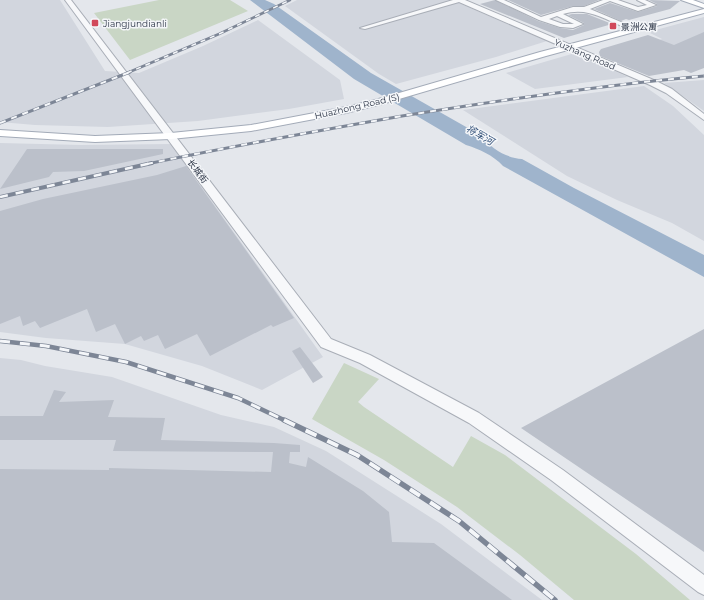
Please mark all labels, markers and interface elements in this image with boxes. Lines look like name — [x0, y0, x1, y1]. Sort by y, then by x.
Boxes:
marker: Jiangjundianli — [90, 18, 100, 28]
place label: Jiangjundianli — [102, 18, 167, 29]
marker: 景洲公寓 — [608, 21, 618, 31]
place label: 景洲公寓 — [621, 21, 657, 32]
street label: Yuzhang Road — [553, 36, 617, 72]
street label: Huazhong Road (S) — [313, 91, 401, 121]
water label: 将军河 — [464, 122, 498, 149]
street label: 长城街 — [185, 157, 211, 185]

